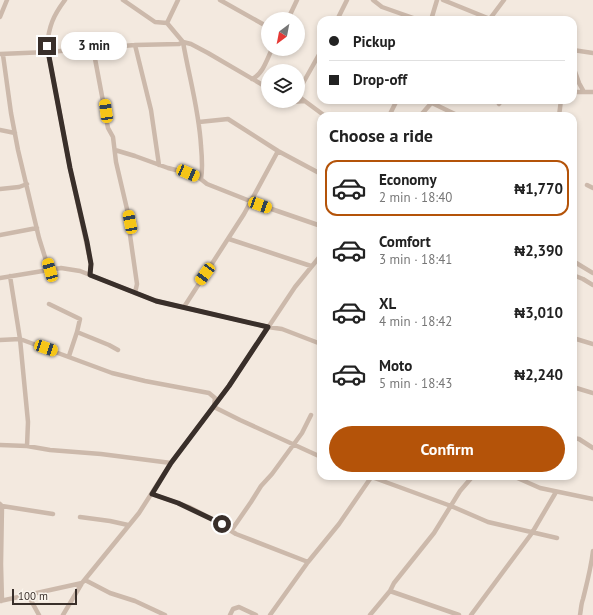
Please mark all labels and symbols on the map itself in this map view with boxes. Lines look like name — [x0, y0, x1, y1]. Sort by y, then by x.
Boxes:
north arrow — [261, 12, 305, 56]
callout: 3 min — [61, 32, 127, 60]
route end — [38, 37, 56, 55]
car — [98, 98, 114, 124]
car — [175, 163, 201, 183]
car — [247, 195, 273, 215]
car — [122, 209, 138, 235]
car — [41, 257, 59, 283]
car — [193, 261, 217, 287]
car — [33, 338, 59, 358]
route start — [213, 515, 231, 533]
scale bar — [12, 587, 77, 606]

